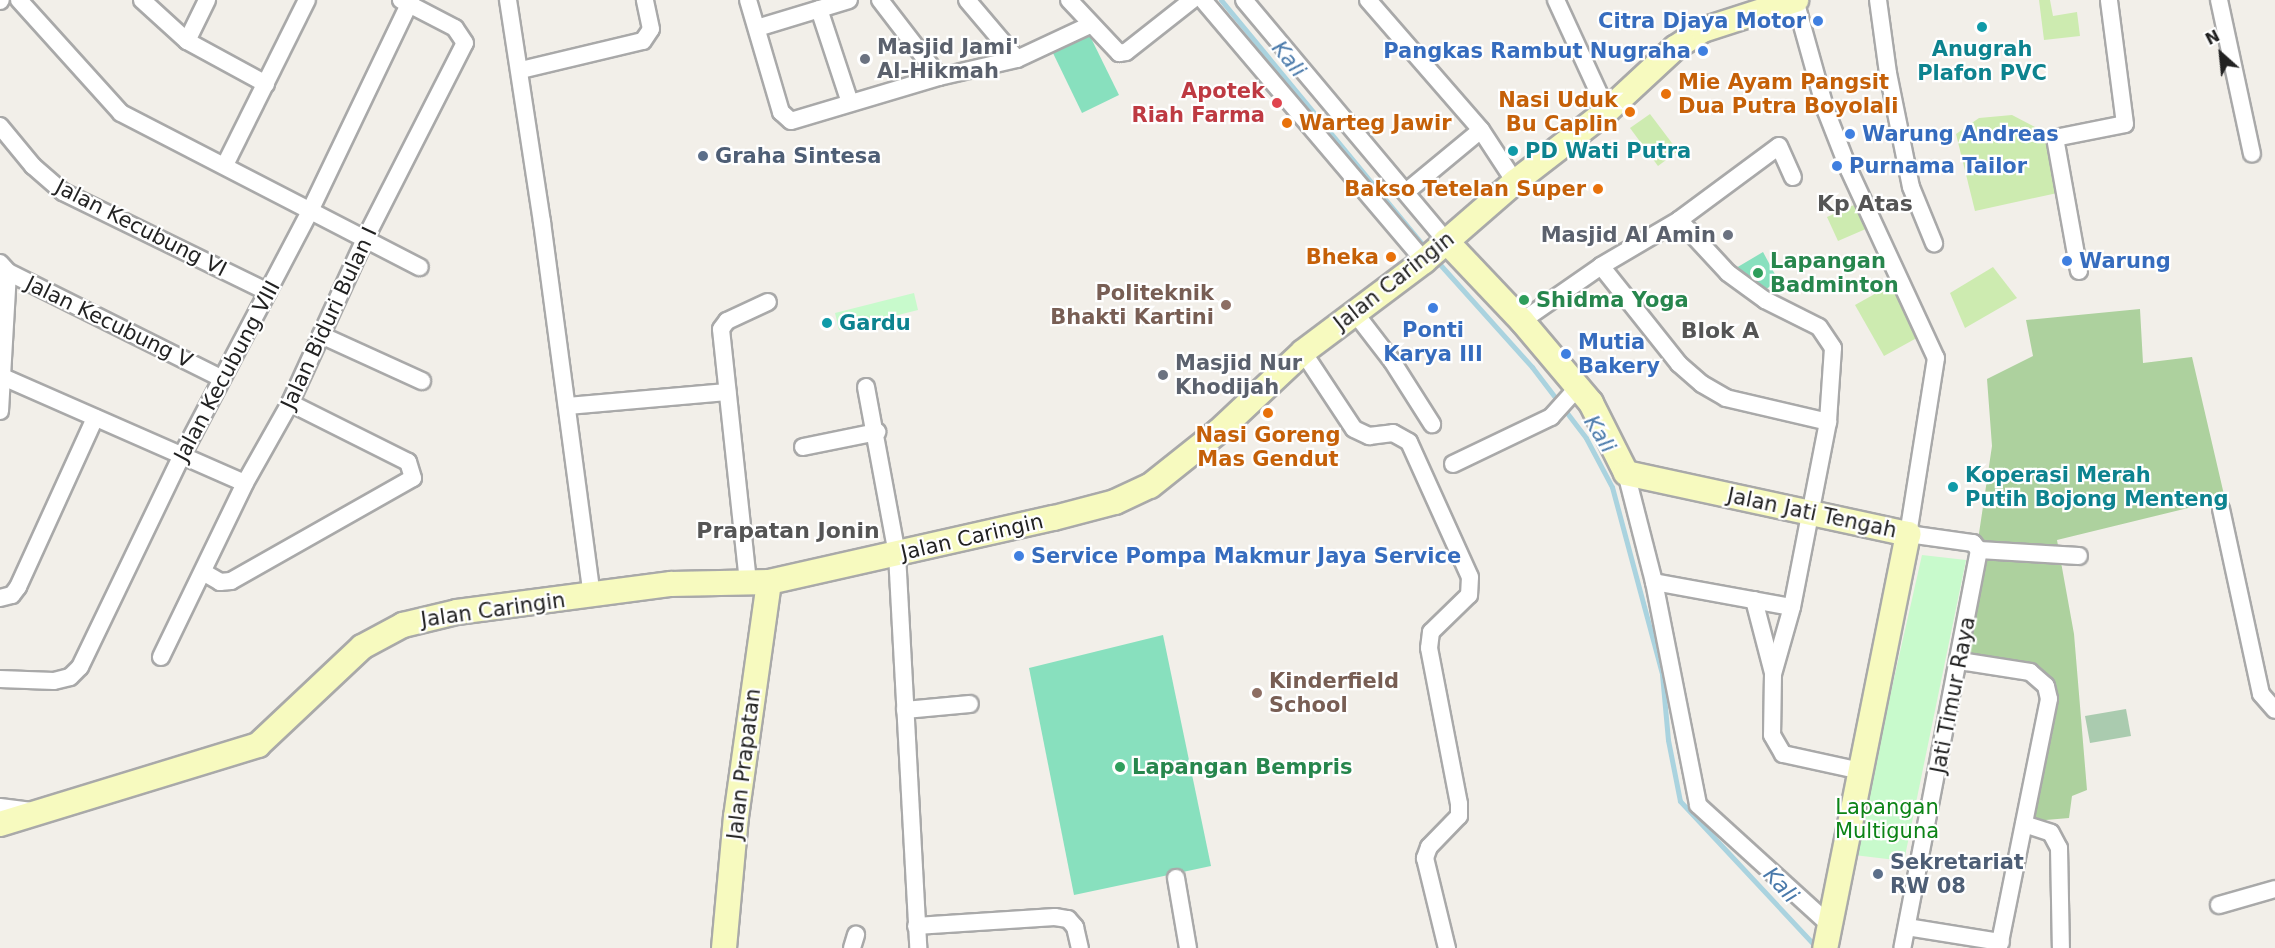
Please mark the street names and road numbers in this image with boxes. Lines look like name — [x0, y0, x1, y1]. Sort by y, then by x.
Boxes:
street label: Jalan Kecubung VI — [51, 174, 231, 282]
street label: Jalan Biduri Bulan I — [276, 223, 382, 413]
street label: Jalan Caringin — [1329, 226, 1459, 336]
street label: Jalan Kecubung V — [21, 271, 197, 373]
street label: Jalan Kecubung VIII — [169, 276, 285, 466]
street label: Jalan Jati Tengah — [1725, 483, 1899, 543]
street label: Jalan Caringin — [898, 508, 1046, 566]
street label: Jalan Caringin — [419, 587, 567, 633]
street label: Jati Timur Raya — [1925, 614, 1981, 776]
street label: Jalan Prapatan — [722, 687, 766, 841]

